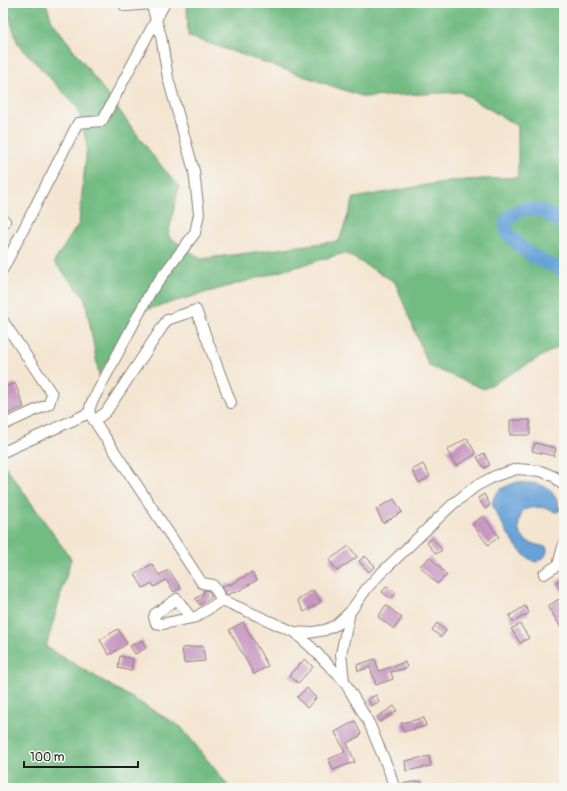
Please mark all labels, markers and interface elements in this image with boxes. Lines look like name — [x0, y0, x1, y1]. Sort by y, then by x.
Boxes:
scale bar — [24, 743, 138, 769]
text: 100 m — [30, 750, 65, 765]

